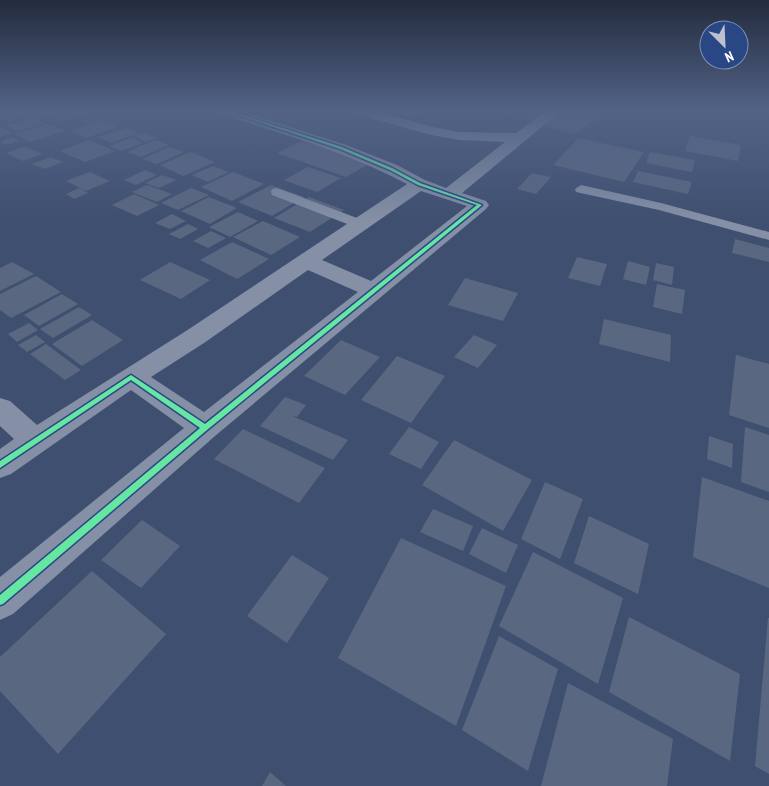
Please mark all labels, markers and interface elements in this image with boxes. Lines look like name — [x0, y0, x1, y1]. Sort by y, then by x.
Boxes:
north arrow — [699, 20, 749, 70]
text: N — [722, 47, 736, 67]

